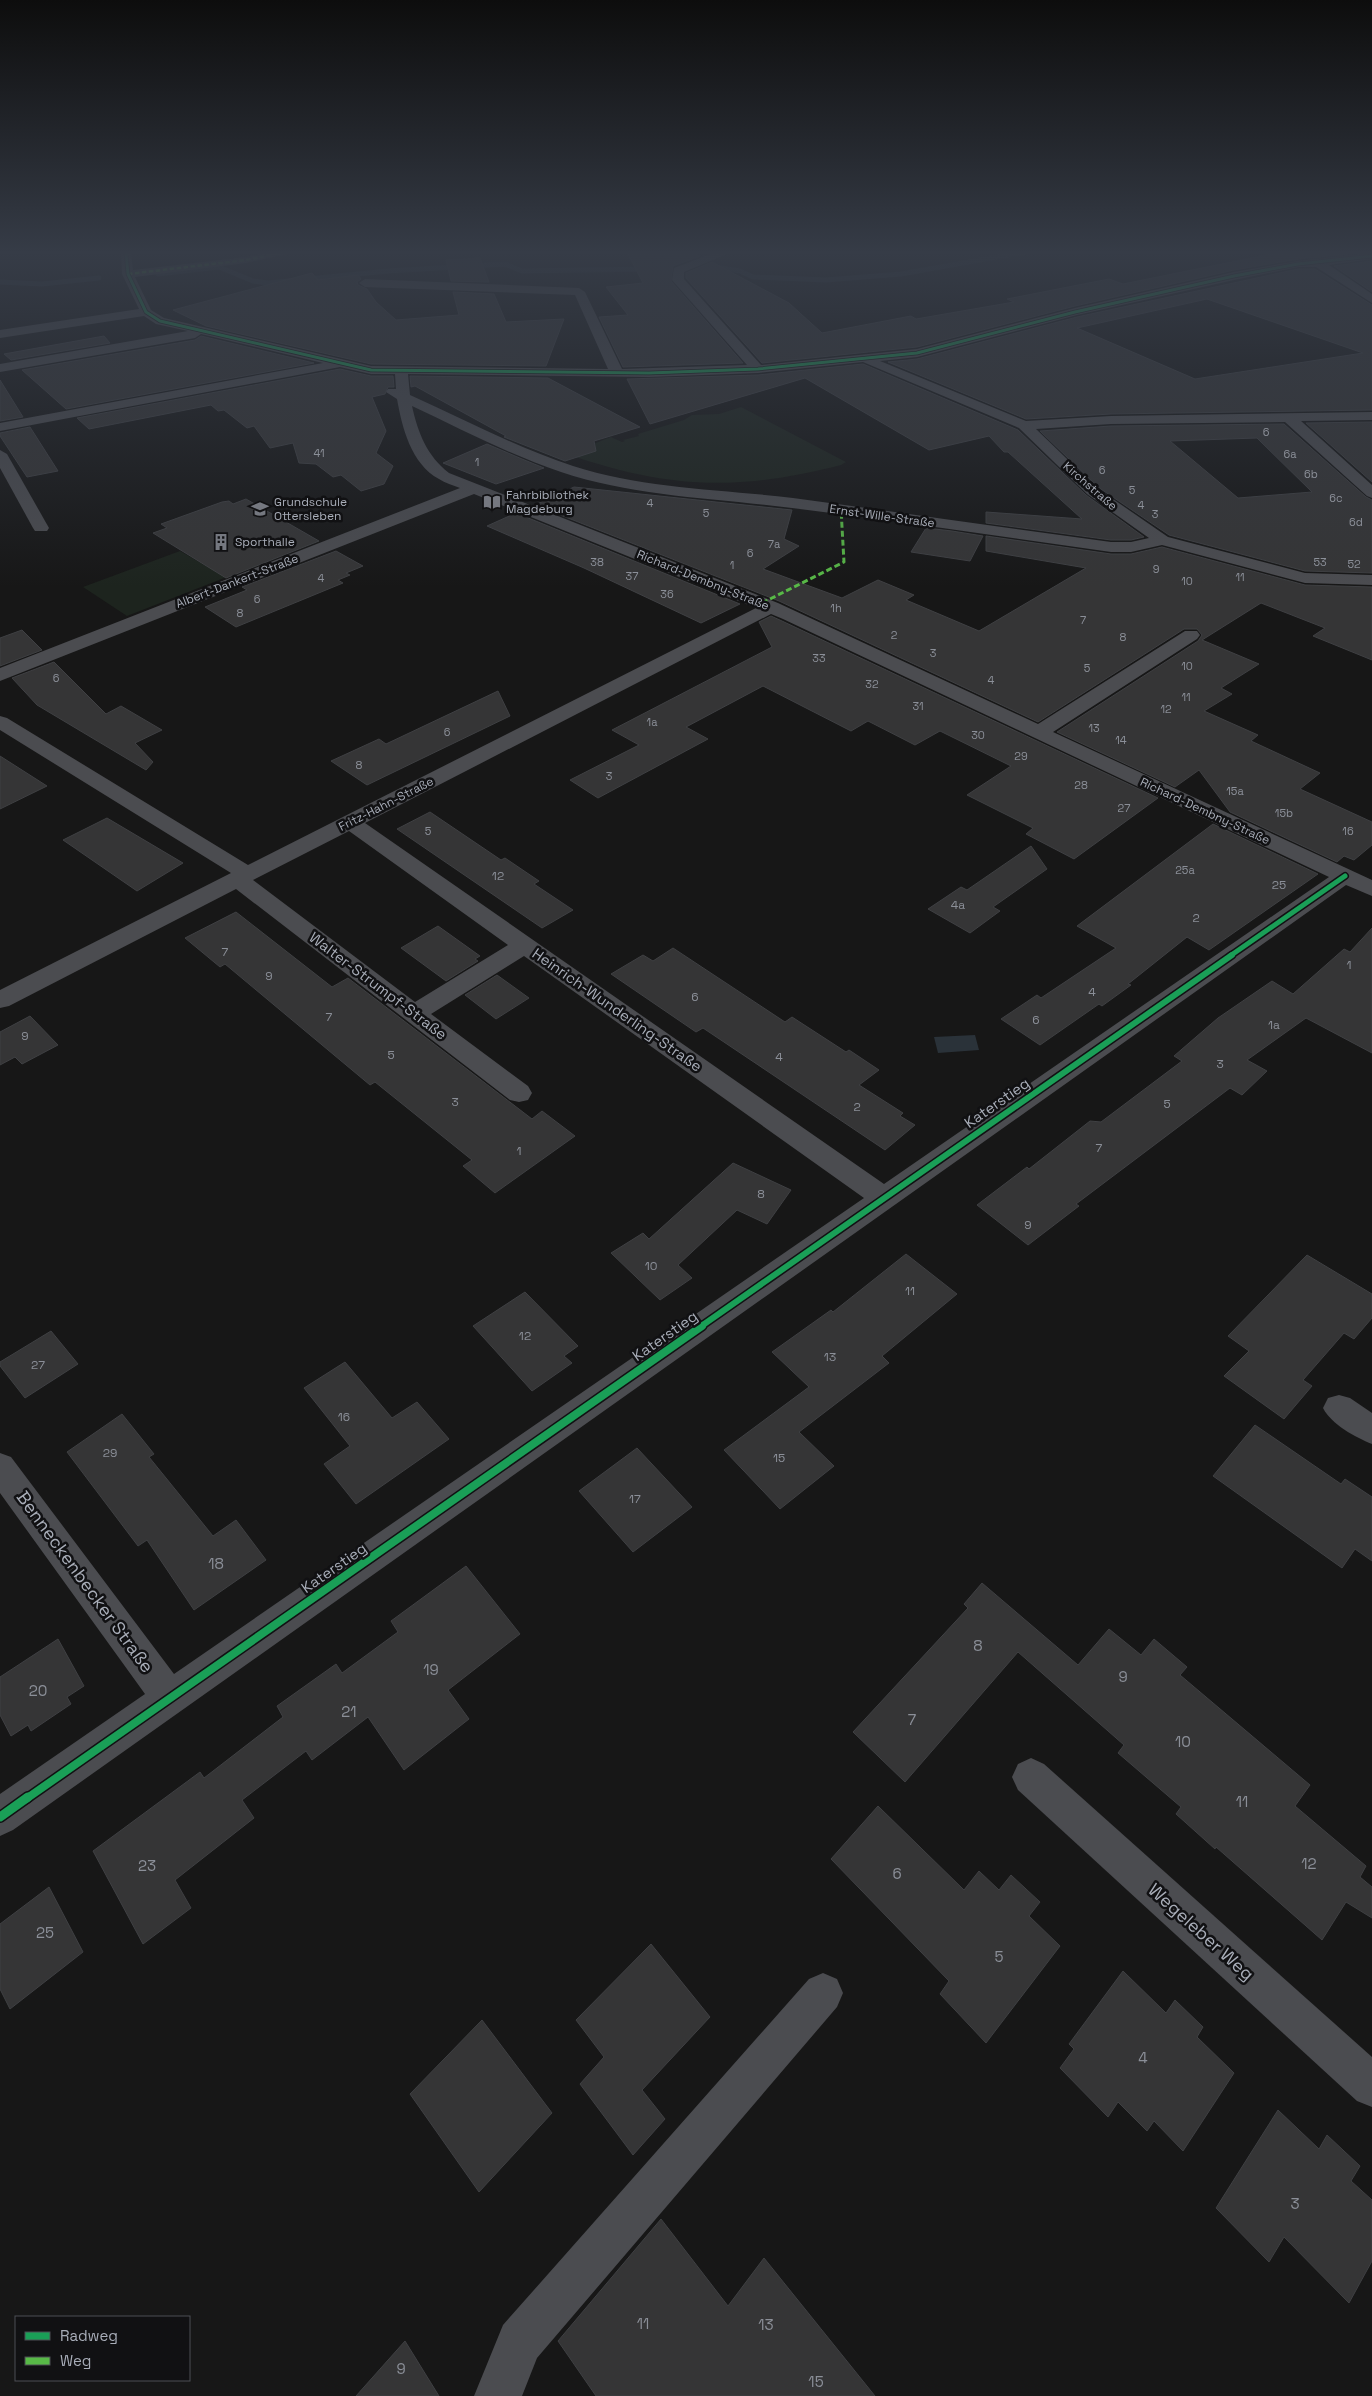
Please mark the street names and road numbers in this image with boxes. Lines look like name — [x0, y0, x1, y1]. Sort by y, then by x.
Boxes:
street label: Kirchstraße — [1060, 458, 1120, 514]
street label: Ernst-Wille-Straße — [828, 501, 936, 531]
street label: Richard-Dembny-Straße — [634, 546, 772, 614]
street label: Albert-Dankert-Straße — [173, 550, 301, 612]
street label: Fritz-Hahn-Straße — [336, 773, 436, 835]
street label: Richard-Dembny-Straße — [1138, 774, 1272, 848]
street label: Walter-Strumpf-Straße — [306, 928, 451, 1044]
street label: Heinrich-Wunderling-Straße — [529, 944, 706, 1076]
street label: Katerstieg — [960, 1073, 1033, 1132]
street label: Katerstieg — [628, 1306, 701, 1365]
street label: Benneckenbecker Straße — [12, 1486, 159, 1677]
street label: Katerstieg — [297, 1538, 370, 1597]
street label: Wegeleber Weg — [1144, 1878, 1259, 1985]

